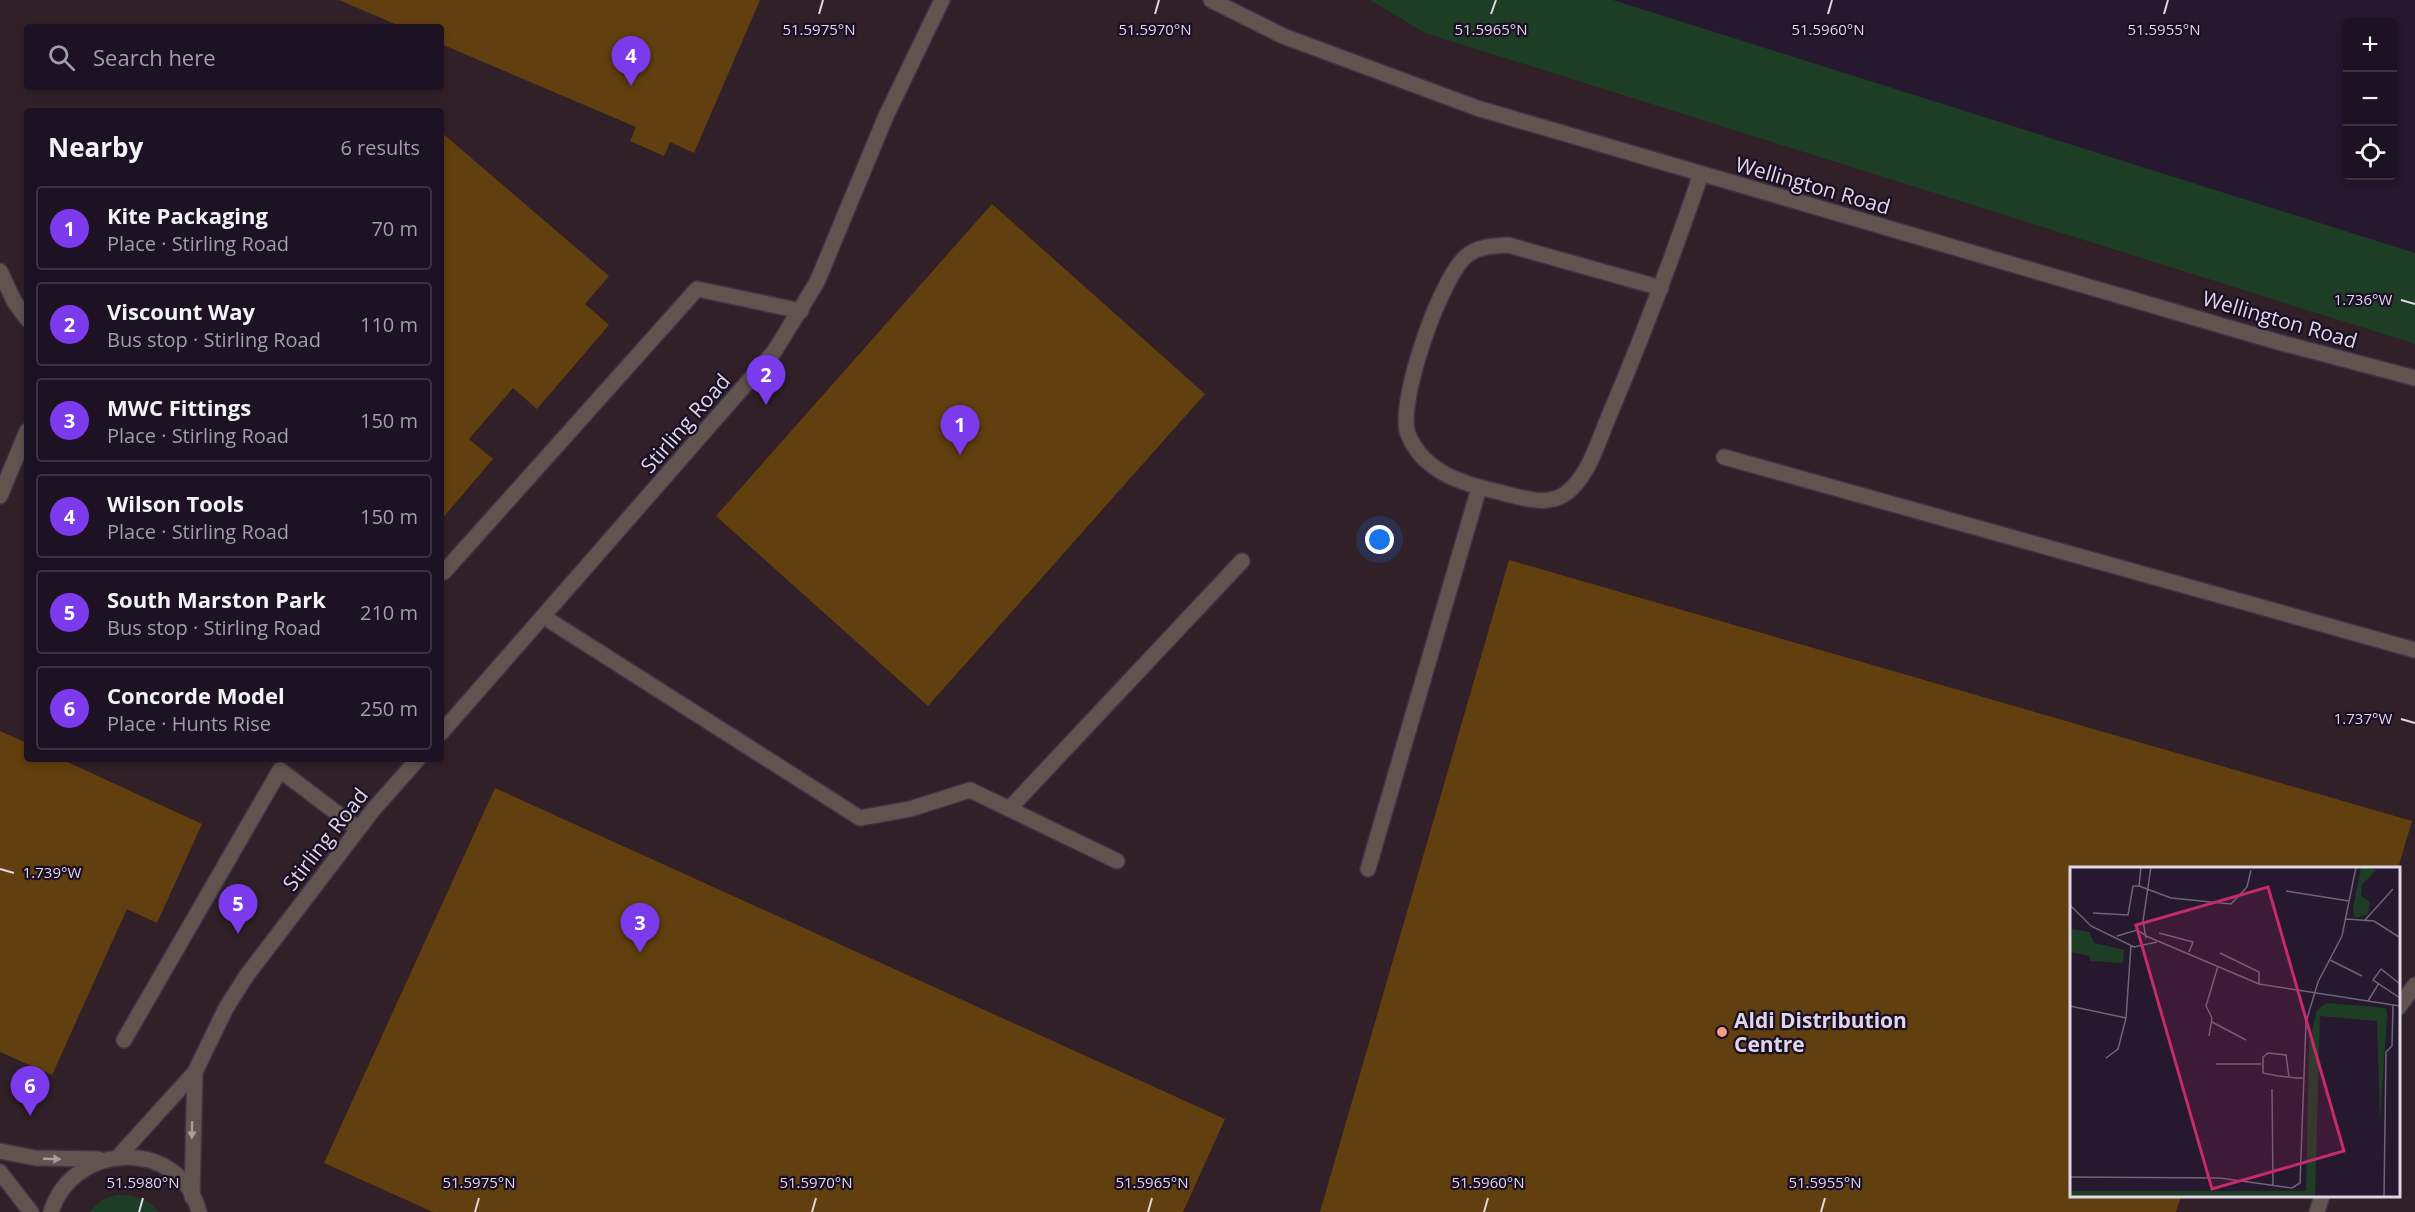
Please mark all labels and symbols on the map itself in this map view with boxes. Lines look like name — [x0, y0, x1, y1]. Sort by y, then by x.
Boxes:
text: 51.5975°N — [782, 19, 856, 39]
text: 51.5970°N — [1118, 19, 1192, 39]
text: 51.5965°N — [1454, 19, 1528, 39]
text: 51.5960°N — [1791, 19, 1865, 39]
text: 51.5955°N — [2127, 19, 2201, 39]
pin: 4 — [612, 36, 650, 86]
street label: Wellington Road — [1732, 149, 1894, 221]
street label: Wellington Road — [2199, 283, 2361, 355]
text: 1.736°W — [2334, 289, 2392, 309]
pin: 2 — [746, 356, 786, 405]
street label: Stirling Road — [634, 367, 736, 479]
pin: 1 — [940, 406, 980, 455]
your location — [1365, 525, 1394, 554]
text: 1.737°W — [2334, 708, 2392, 728]
street label: Stirling Road — [276, 782, 374, 896]
text: 1.739°W — [23, 862, 81, 882]
inset map — [2070, 867, 2400, 1197]
pin: 5 — [218, 884, 258, 934]
pin: 3 — [620, 904, 660, 953]
place label: Aldi Distribution Centre — [1734, 1006, 1907, 1058]
marker: Aldi Distribution Centre — [1715, 1025, 1729, 1039]
pin: 6 — [10, 1066, 50, 1116]
one-way arrow — [187, 1121, 197, 1140]
one-way arrow — [43, 1154, 62, 1163]
text: 51.5980°N — [106, 1172, 180, 1192]
text: 51.5975°N — [442, 1172, 516, 1192]
text: 51.5970°N — [779, 1172, 853, 1192]
text: 51.5965°N — [1115, 1172, 1189, 1192]
text: 51.5960°N — [1451, 1172, 1525, 1192]
text: 51.5955°N — [1788, 1172, 1862, 1192]

